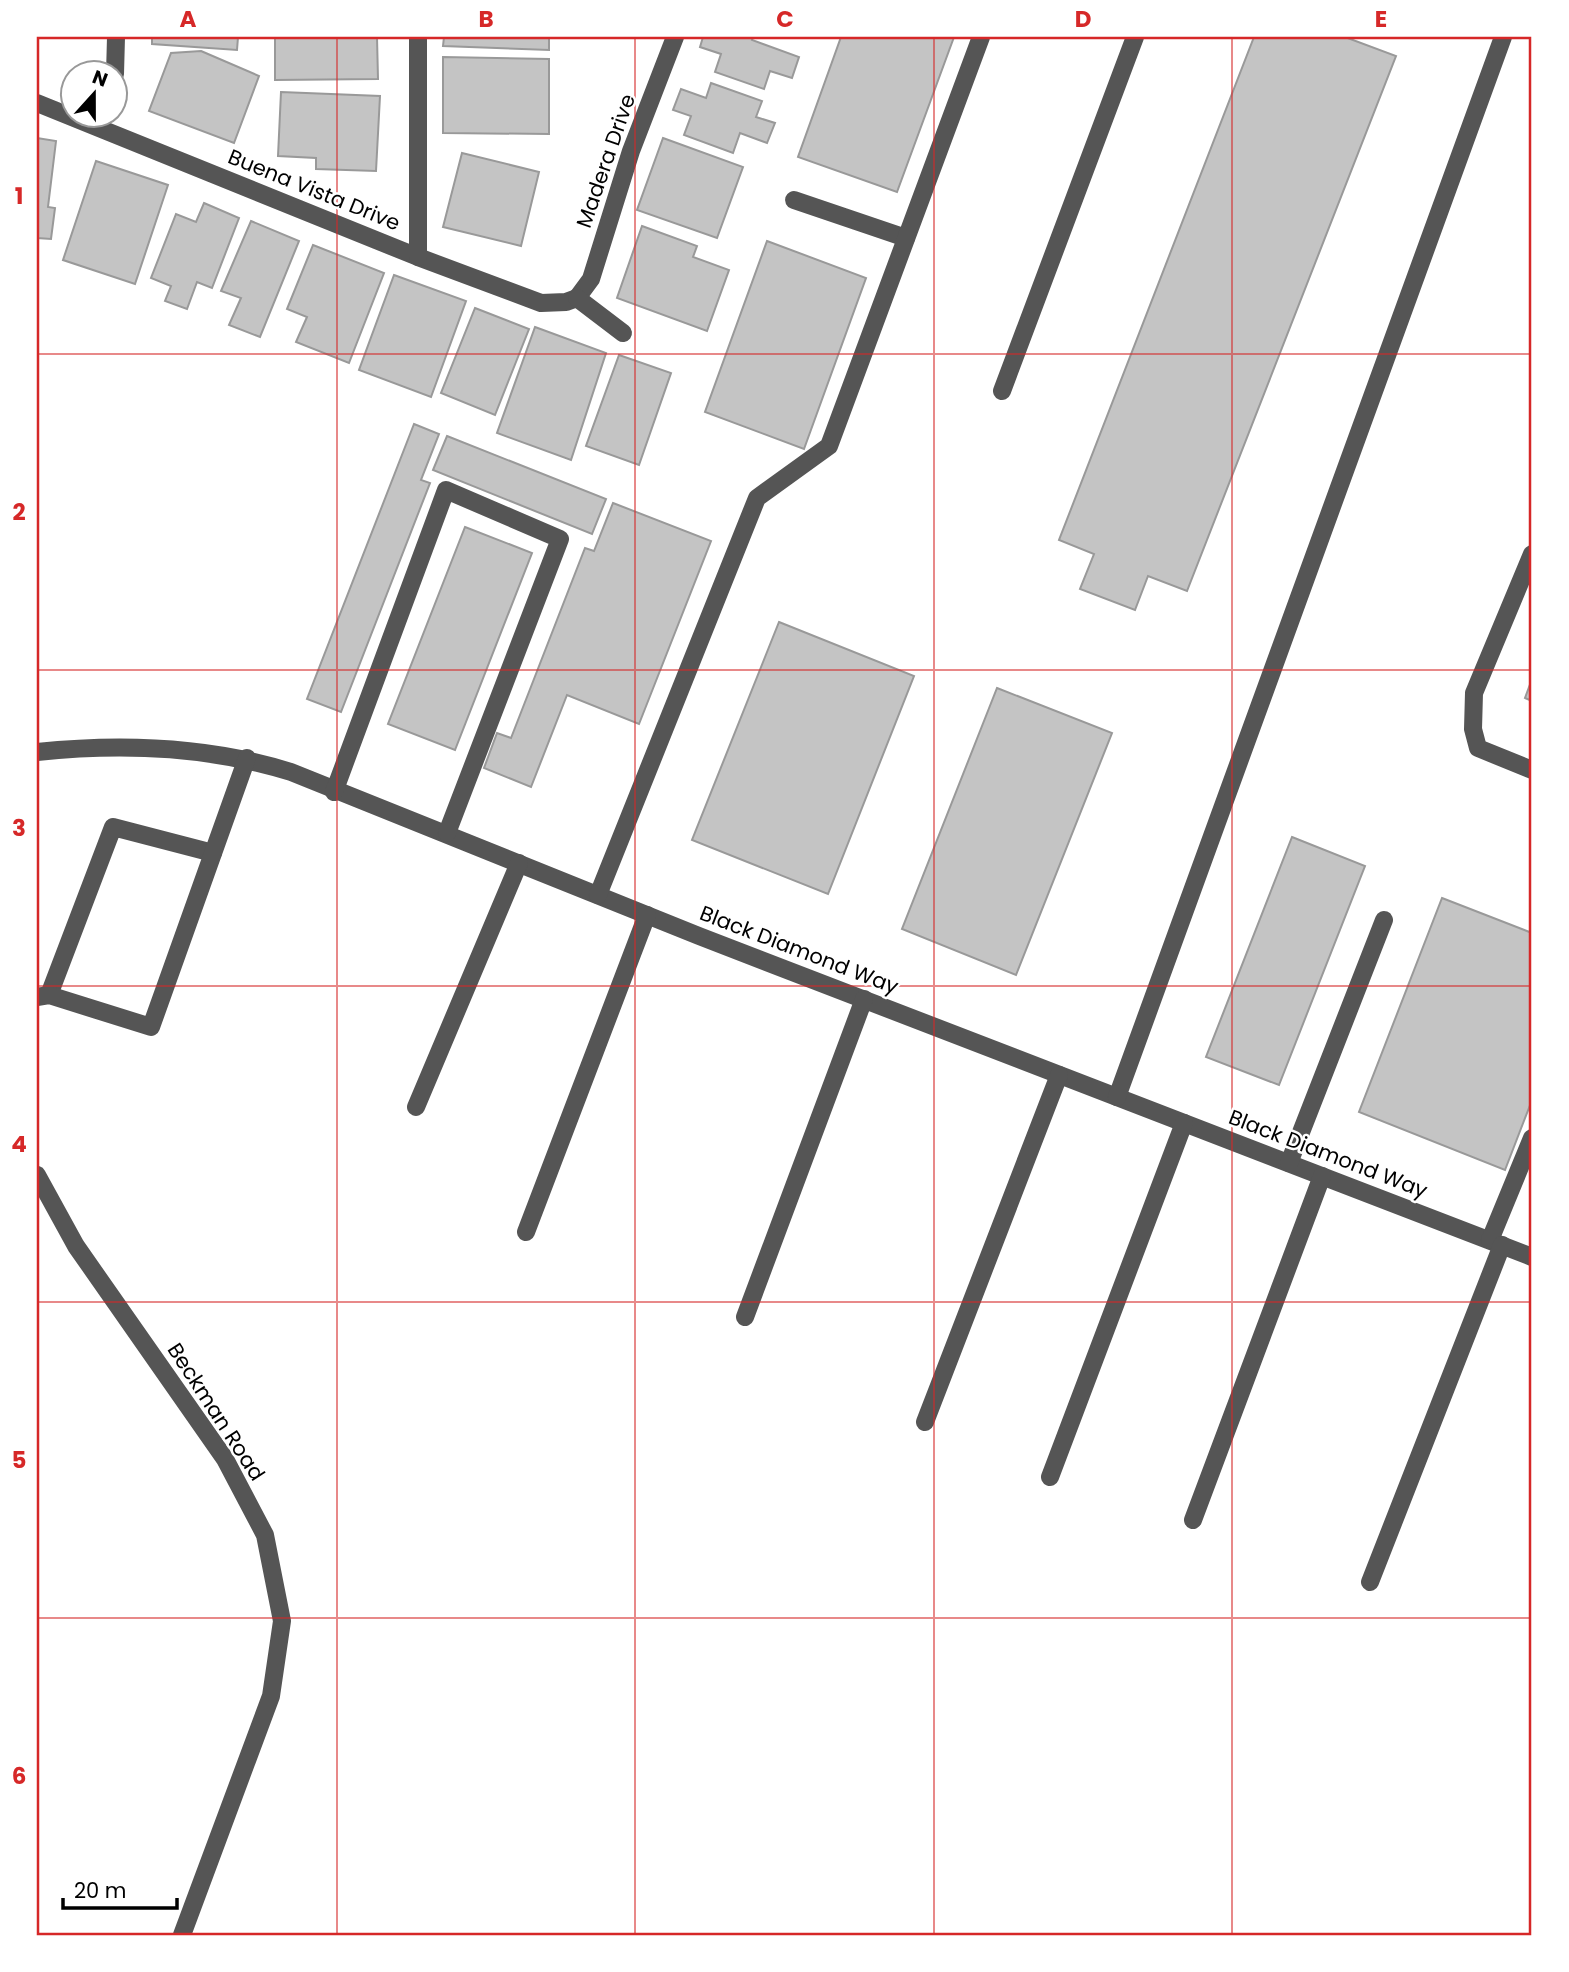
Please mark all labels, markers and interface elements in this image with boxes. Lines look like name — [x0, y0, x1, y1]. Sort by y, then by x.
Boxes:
text: A — [180, 3, 197, 35]
text: B — [478, 3, 494, 35]
text: C — [776, 3, 794, 35]
text: D — [1075, 3, 1091, 35]
text: E — [1375, 3, 1387, 35]
north arrow — [60, 60, 130, 130]
text: N — [88, 63, 111, 94]
street label: Madera Drive — [569, 90, 642, 232]
street label: Buena Vista Drive — [224, 142, 404, 237]
text: 1 — [15, 180, 23, 212]
text: 2 — [12, 496, 26, 528]
text: 3 — [12, 812, 26, 844]
street label: Black Diamond Way — [696, 898, 903, 1001]
street label: Black Diamond Way — [1225, 1102, 1432, 1205]
text: 4 — [11, 1128, 27, 1160]
street label: Beckman Road — [161, 1337, 272, 1486]
text: 5 — [12, 1444, 26, 1476]
text: 6 — [12, 1760, 26, 1792]
scale bar — [63, 1867, 177, 1911]
text: 20 m — [74, 1876, 127, 1905]

